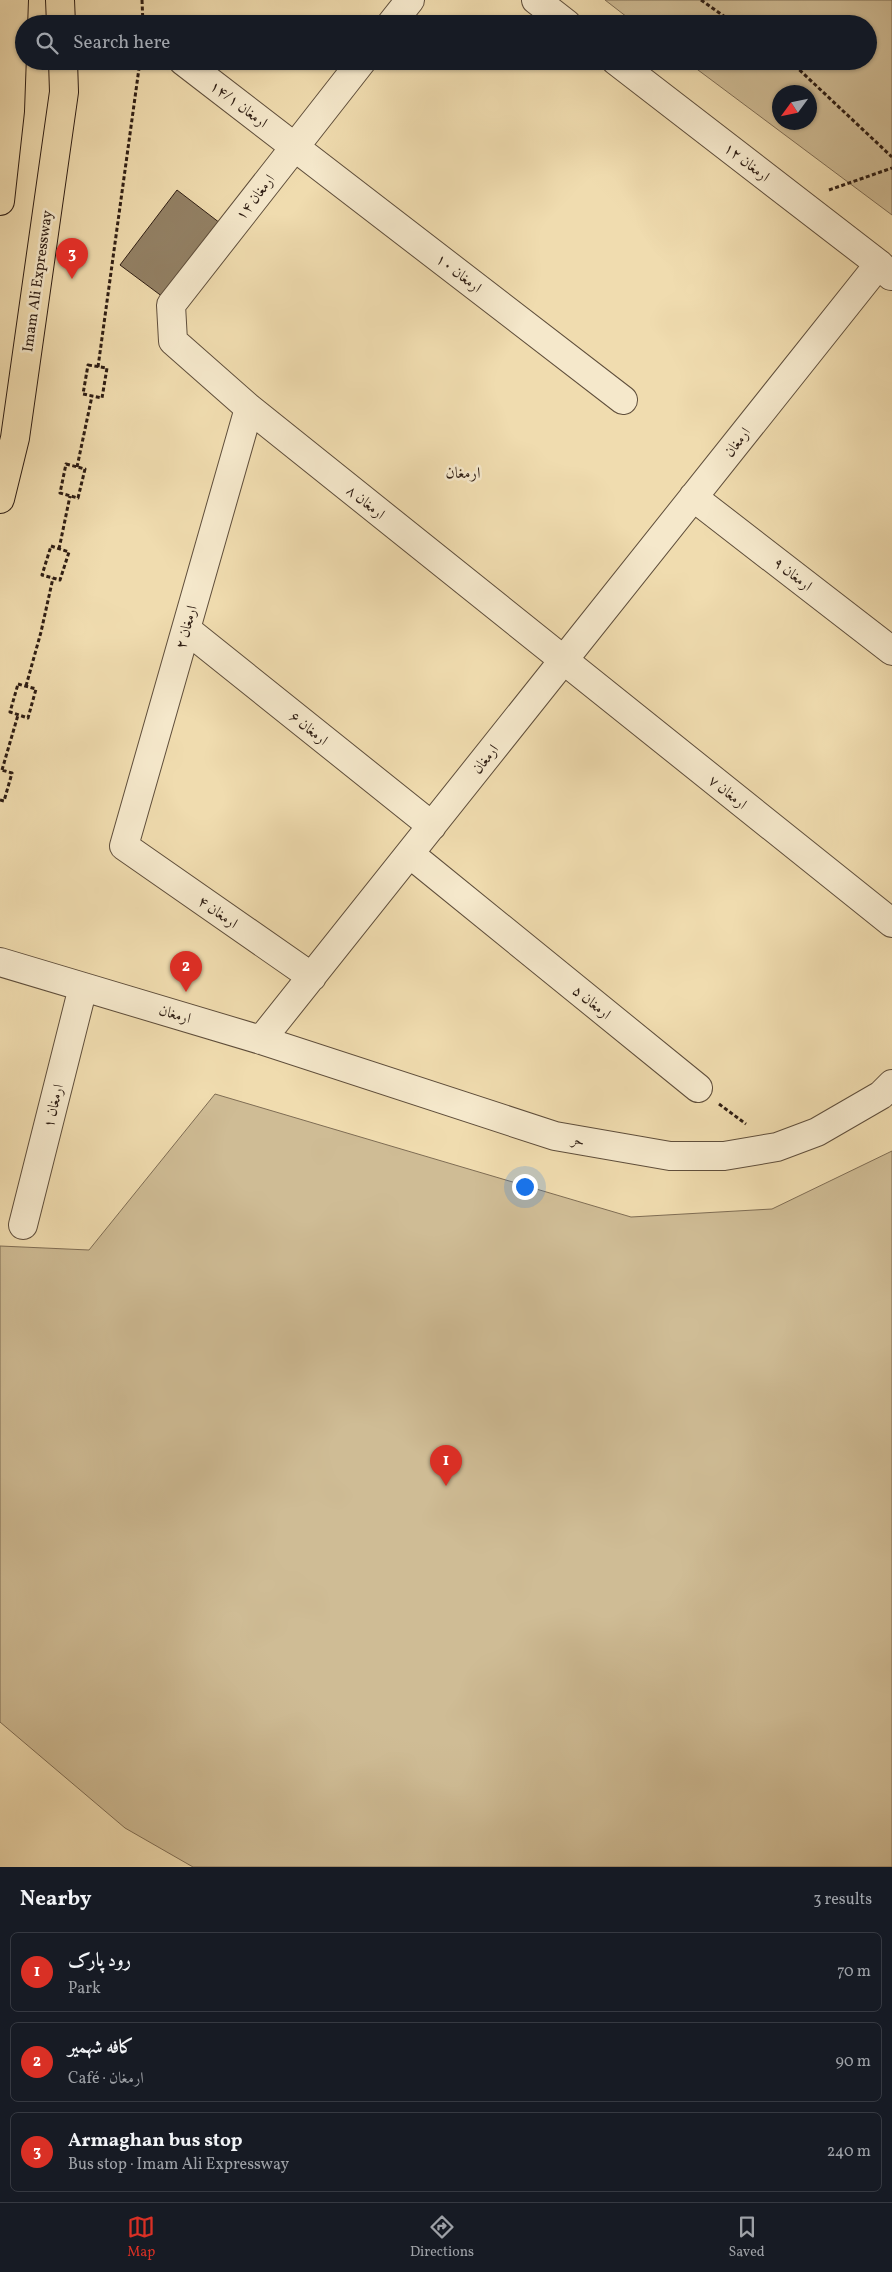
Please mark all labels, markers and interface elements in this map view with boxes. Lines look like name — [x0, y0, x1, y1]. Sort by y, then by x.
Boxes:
search box — [15, 15, 877, 70]
icon: search — [33, 29, 61, 57]
text: Search here — [73, 30, 170, 56]
street label: ارمغان ۱۴/۱ — [205, 77, 271, 134]
north arrow — [772, 85, 817, 130]
street label: ارمغان ۱۲ — [719, 139, 773, 188]
street label: ارمغان ۱۴ — [232, 171, 281, 225]
street label: Imam Ali Expressway — [18, 209, 59, 353]
pin: 3 — [56, 238, 88, 279]
street label: ارمغان ۱۰ — [431, 250, 485, 299]
street label: ارمغان — [720, 424, 756, 462]
district label: ارمغان — [446, 463, 480, 485]
street label: ارمغان ۸ — [341, 481, 389, 525]
street label: ارمغان ۹ — [768, 553, 816, 597]
street label: ارمغان ۲ — [171, 603, 204, 652]
street label: ارمغان ۶ — [284, 707, 332, 751]
street label: ارمغان — [468, 741, 505, 779]
street label: ارمغان ۷ — [703, 771, 751, 815]
street label: ارمغان ۴ — [193, 892, 241, 935]
pin: 2 — [170, 951, 202, 992]
street label: ارمغان ۵ — [567, 981, 615, 1025]
street label: ارمغان — [156, 1001, 193, 1030]
street label: ارمغان ۱ — [39, 1082, 70, 1130]
street label: حر — [567, 1130, 586, 1153]
your location — [512, 1174, 538, 1200]
pin: 1 — [430, 1445, 462, 1486]
text: Nearby — [20, 1885, 91, 1914]
text: 3 results — [813, 1889, 872, 1911]
text: رود پارک — [68, 1948, 131, 1974]
text: 1 — [34, 1961, 40, 1983]
text: 70 m — [837, 1961, 871, 1983]
text: Park — [68, 1978, 101, 2000]
text: كافه شهمير — [68, 2035, 134, 2061]
text: 2 — [33, 2051, 41, 2073]
text: 90 m — [835, 2051, 871, 2073]
text: Café · ارمغان — [68, 2068, 144, 2090]
text: Armaghan bus stop — [68, 2128, 243, 2154]
text: 3 — [33, 2141, 41, 2163]
text: 240 m — [827, 2141, 871, 2163]
text: Bus stop · Imam Ali Expressway — [68, 2154, 289, 2176]
tab: Map — [127, 2213, 155, 2262]
tab: Directions — [410, 2213, 474, 2262]
tab: Saved — [729, 2213, 765, 2262]

